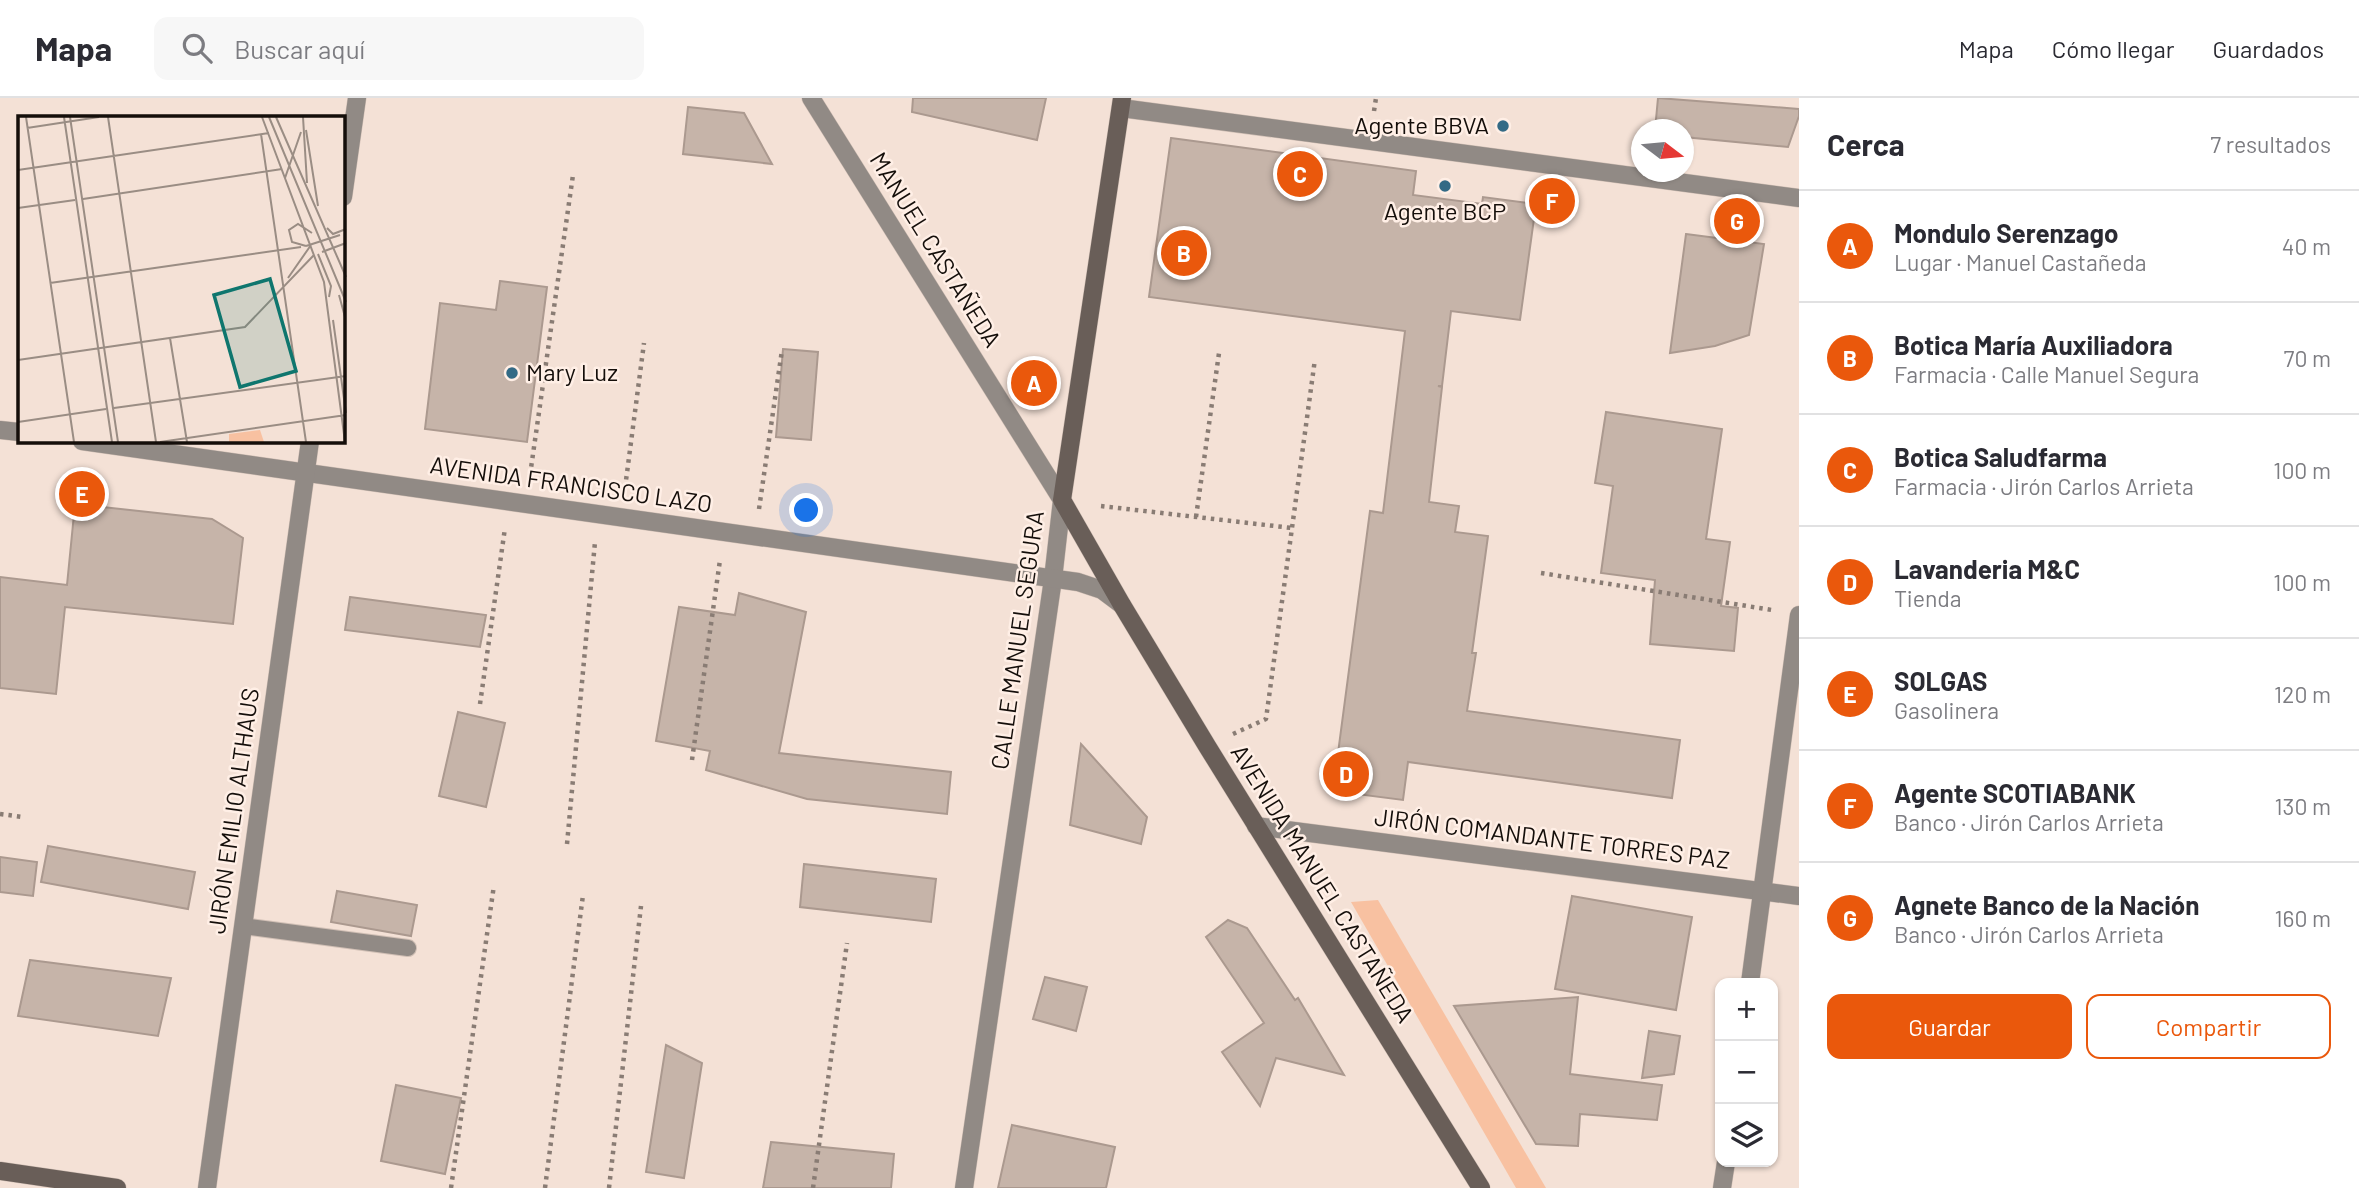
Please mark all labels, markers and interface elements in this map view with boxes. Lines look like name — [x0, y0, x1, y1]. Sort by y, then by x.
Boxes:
search box — [154, 17, 644, 80]
text: Mapa — [35, 28, 112, 68]
icon: search — [178, 29, 216, 67]
text: Buscar aquí — [234, 33, 365, 64]
text: Mapa — [1959, 34, 2014, 63]
text: Cómo llegar — [2052, 34, 2174, 63]
text: Guardados — [2212, 34, 2324, 63]
place label: Agente BBVA — [1354, 110, 1489, 139]
inset map — [18, 116, 345, 443]
marker: Agente BBVA — [1495, 118, 1511, 134]
north arrow — [1631, 119, 1694, 182]
text: Cerca — [1827, 126, 1905, 162]
text: 7 resultados — [2210, 130, 2331, 158]
street label: MANUEL CASTAÑEDA — [865, 146, 1008, 352]
pin: C — [1277, 148, 1323, 200]
pin: F — [1529, 175, 1575, 227]
marker: Agente BCP — [1437, 178, 1453, 194]
pin: G — [1714, 195, 1760, 247]
place label: Agente BCP — [1384, 196, 1506, 225]
text: Mondulo Serenzago — [1894, 217, 2118, 248]
pin: B — [1161, 227, 1207, 279]
text: A — [1842, 232, 1858, 260]
text: 40 m — [2282, 232, 2331, 260]
text: Lugar · Manuel Castañeda — [1894, 248, 2147, 276]
text: Botica María Auxiliadora — [1894, 329, 2173, 360]
text: B — [1843, 344, 1857, 372]
text: 70 m — [2284, 344, 2331, 372]
place label: Mary Luz — [526, 357, 618, 386]
pin: A — [1011, 357, 1057, 409]
text: Farmacia · Calle Manuel Segura — [1894, 360, 2199, 388]
marker: Mary Luz — [504, 365, 520, 381]
text: Botica Saludfarma — [1894, 441, 2107, 472]
street label: AVENIDA FRANCISCO LAZO — [428, 449, 714, 518]
text: C — [1843, 456, 1857, 484]
text: 100 m — [2273, 456, 2331, 484]
pin: E — [59, 468, 105, 520]
text: Farmacia · Jirón Carlos Arrieta — [1894, 472, 2194, 500]
your location — [789, 493, 823, 527]
street label: CALLE MANUEL SEGURA — [984, 508, 1049, 771]
text: Lavanderia M&C — [1894, 553, 2080, 584]
text: D — [1843, 568, 1857, 596]
text: 100 m — [2273, 568, 2331, 596]
text: Tienda — [1894, 584, 1961, 612]
text: SOLGAS — [1894, 665, 1988, 696]
text: E — [1843, 680, 1857, 708]
text: 120 m — [2274, 680, 2331, 708]
street label: JIRÓN EMILIO ALTHAUS — [201, 686, 264, 935]
text: Gasolinera — [1894, 696, 1999, 724]
street label: AVENIDA MANUEL CASTAÑEDA — [1224, 740, 1420, 1028]
pin: D — [1323, 748, 1369, 800]
text: Agente SCOTIABANK — [1894, 777, 2136, 808]
text: F — [1844, 792, 1856, 820]
text: 130 m — [2274, 792, 2331, 820]
street label: JIRÓN COMANDANTE TORRES PAZ — [1373, 801, 1732, 874]
text: Banco · Jirón Carlos Arrieta — [1894, 808, 2164, 836]
text: Agnete Banco de la Nación — [1894, 889, 2199, 920]
text: G — [1843, 904, 1857, 932]
text: 160 m — [2274, 904, 2331, 932]
text: Banco · Jirón Carlos Arrieta — [1894, 920, 2164, 948]
map controls — [1715, 978, 1778, 1167]
button: + — [1715, 978, 1778, 1041]
button: Guardar — [1827, 994, 2072, 1059]
button: Compartir — [2086, 994, 2331, 1059]
button: − — [1715, 1041, 1778, 1104]
button: layers — [1715, 1104, 1778, 1167]

